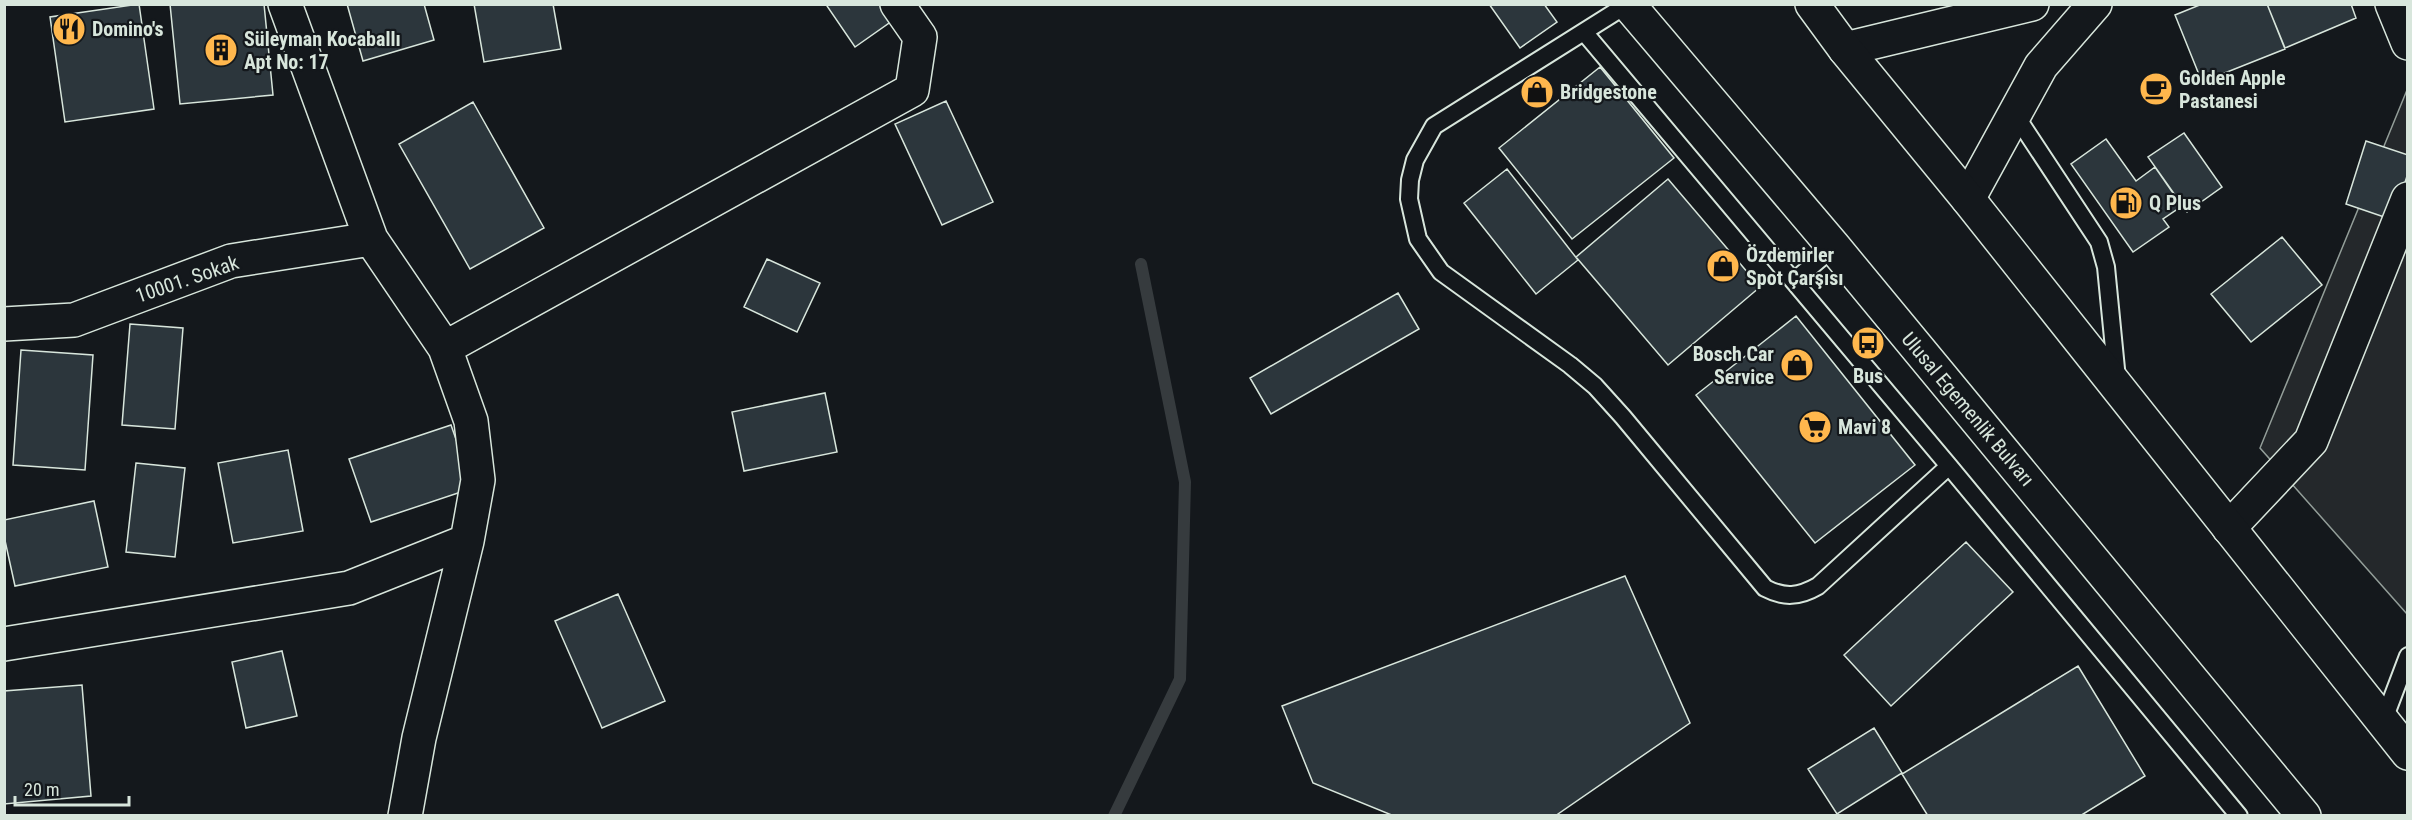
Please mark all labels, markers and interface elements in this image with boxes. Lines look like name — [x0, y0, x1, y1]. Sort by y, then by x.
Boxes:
restaurant icon: Domino's — [51, 11, 87, 47]
place label: Domino's — [92, 17, 163, 41]
place label: Süleyman Kocaballı Apt No: 17 — [244, 27, 401, 74]
building icon: Süleyman Kocaballı Apt No: 17 — [203, 32, 239, 68]
place label: Golden Apple Pastanesi — [2179, 66, 2286, 113]
cafe icon: Golden Apple Pastanesi — [2138, 71, 2174, 107]
shop icon: Bridgestone — [1519, 74, 1555, 110]
place label: Bridgestone — [1560, 80, 1657, 104]
fuel station icon: Q Plus — [2108, 185, 2144, 221]
place label: Q Plus — [2149, 191, 2201, 215]
place label: Özdemirler Spot Çarşısı — [1746, 243, 1843, 290]
shop icon: Özdemirler Spot Çarşısı — [1705, 248, 1741, 284]
street label: 10001. Sokak — [132, 250, 242, 308]
bus stop icon: Bus — [1850, 325, 1886, 361]
street label: Ulusal Egemenlik Bulvarı — [1897, 327, 2039, 491]
place label: Bosch Car Service — [1693, 342, 1774, 389]
shop icon: Bosch Car Service — [1779, 347, 1815, 383]
place label: Bus — [1853, 364, 1883, 388]
supermarket icon: Mavi 8 — [1797, 409, 1833, 445]
place label: Mavi 8 — [1838, 415, 1891, 439]
scale bar — [15, 769, 129, 807]
text: 20 m — [24, 779, 59, 800]

